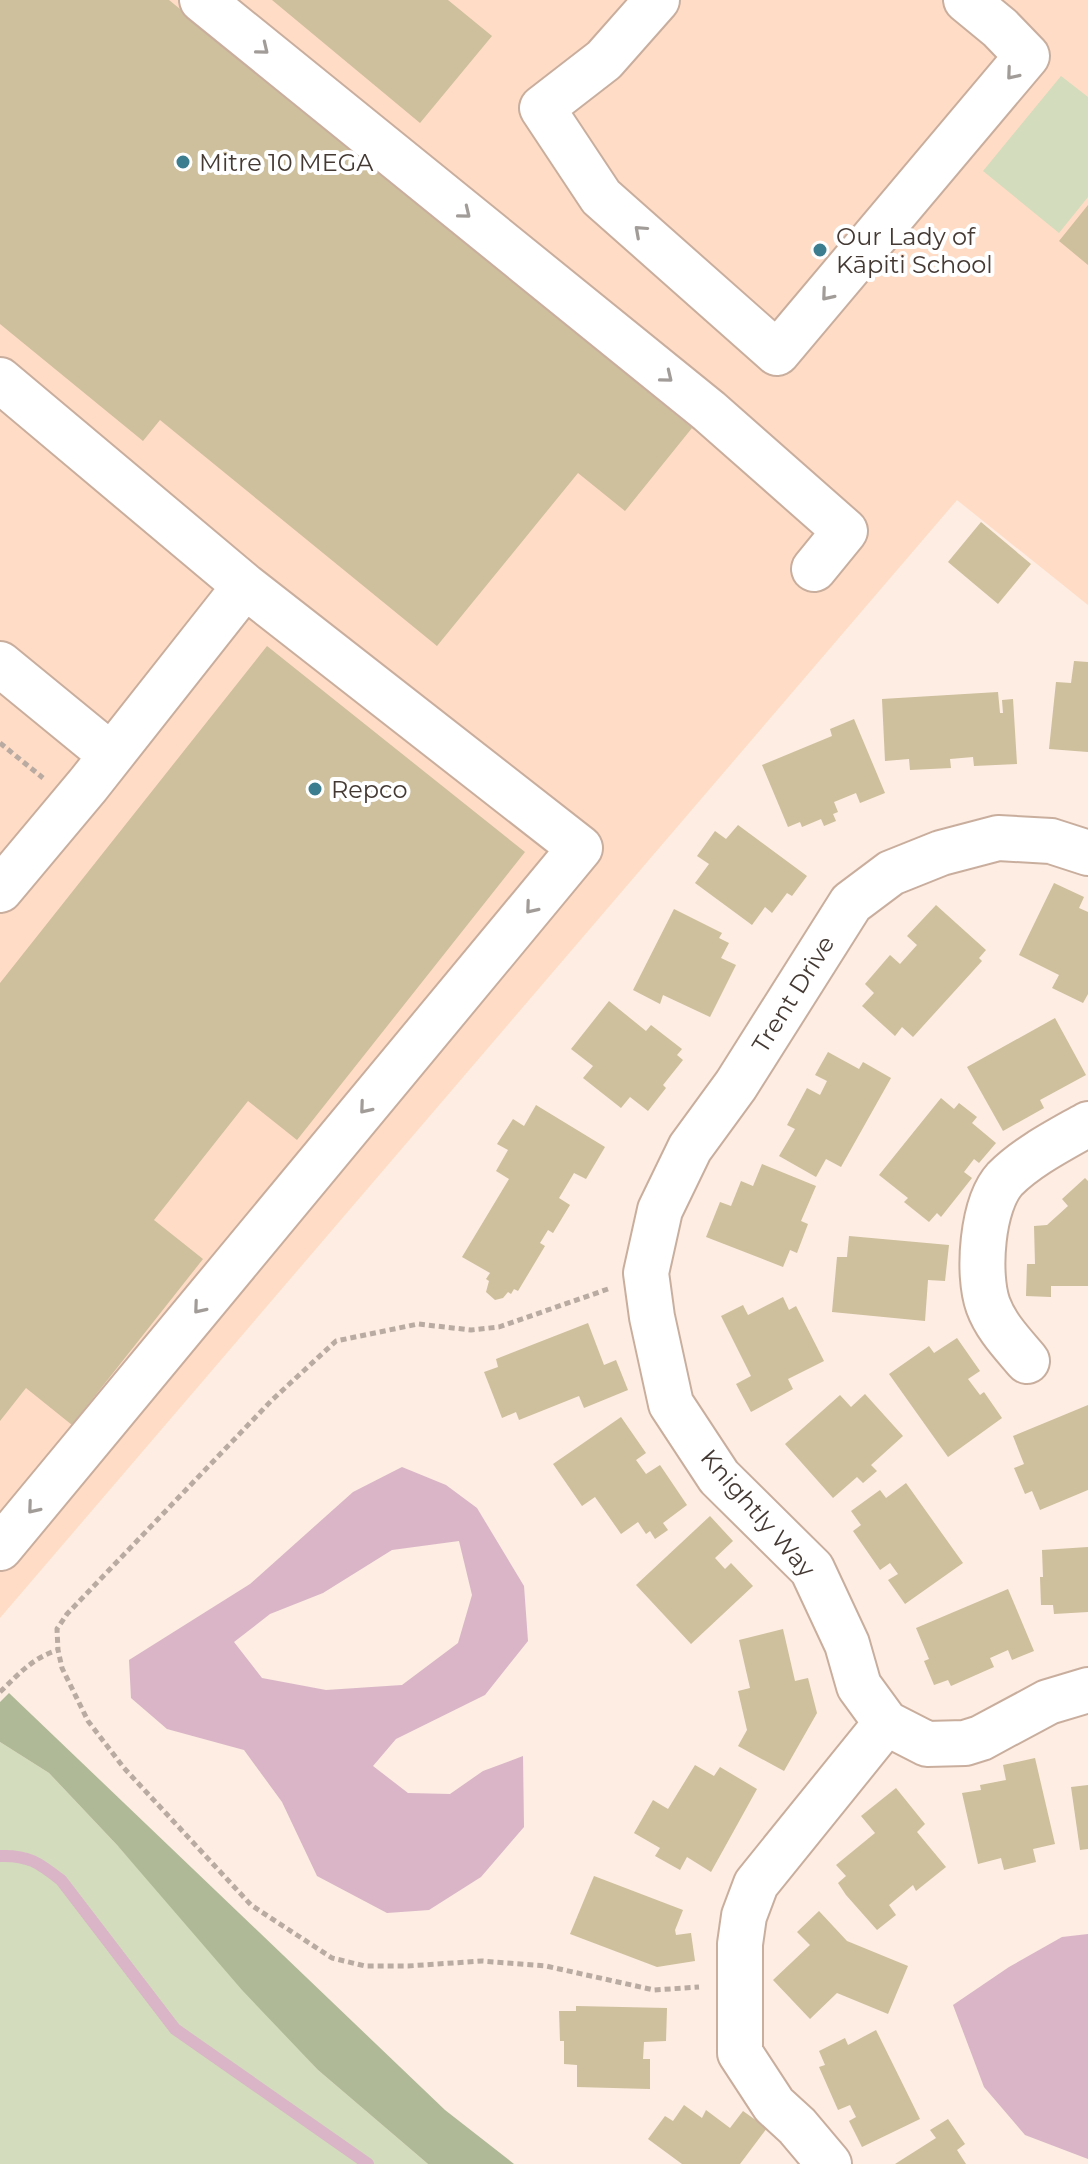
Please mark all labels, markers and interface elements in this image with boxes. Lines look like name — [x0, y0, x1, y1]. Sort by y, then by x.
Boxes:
one-way arrow — [254, 39, 268, 54]
one-way arrow — [1007, 65, 1022, 79]
place label: Mitre 10 MEGA — [199, 148, 374, 177]
marker: Mitre 10 MEGA — [174, 153, 192, 171]
one-way arrow — [456, 203, 470, 218]
place label: Our Lady of Kāpiti School — [836, 222, 993, 279]
one-way arrow — [634, 227, 649, 241]
marker: Our Lady of Kāpiti School — [811, 241, 829, 259]
one-way arrow — [822, 286, 837, 300]
one-way arrow — [657, 367, 672, 382]
place label: Repco — [331, 775, 407, 804]
marker: Repco — [306, 780, 324, 798]
one-way arrow — [526, 899, 540, 914]
street label: Trent Drive — [746, 930, 840, 1058]
one-way arrow — [360, 1099, 375, 1113]
one-way arrow — [194, 1299, 209, 1313]
street label: Knightly Way — [695, 1443, 821, 1583]
one-way arrow — [28, 1499, 43, 1514]

